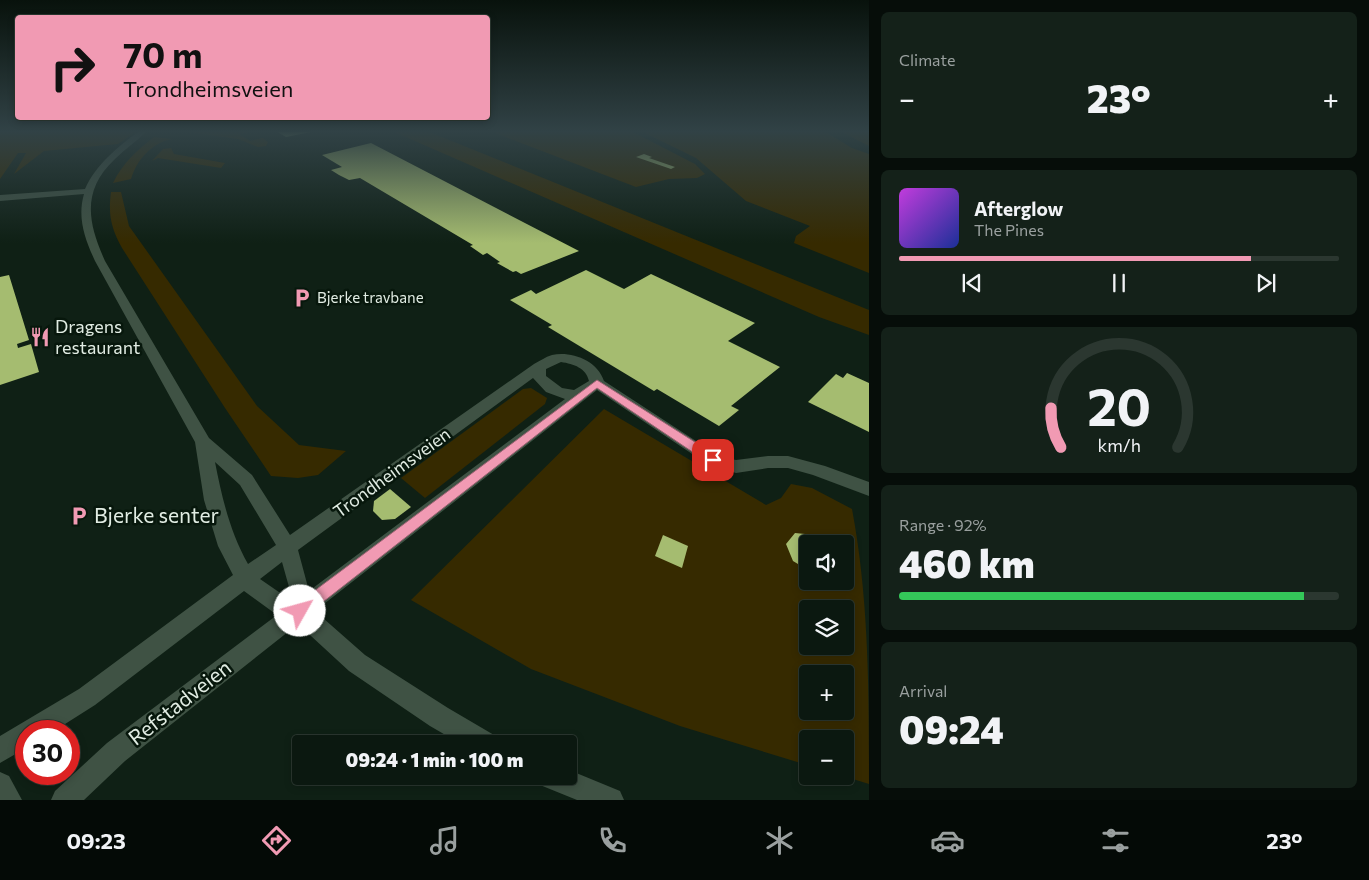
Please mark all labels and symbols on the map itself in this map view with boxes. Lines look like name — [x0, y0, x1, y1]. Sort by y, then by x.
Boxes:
parking icon: Bjerke travbane — [291, 287, 313, 309]
place label: Bjerke travbane — [317, 288, 424, 306]
place label: Dragens restaurant — [55, 315, 140, 358]
restaurant icon: Dragens restaurant — [29, 326, 51, 348]
street label: Trondheimsveien — [329, 422, 454, 522]
pin — [692, 439, 734, 481]
place label: Bjerke senter — [94, 502, 219, 527]
parking icon: Bjerke senter — [68, 505, 90, 527]
position arrow — [273, 584, 325, 636]
street label: Refstadveien — [123, 654, 235, 750]
speed limit sign: 30 — [15, 720, 80, 785]

